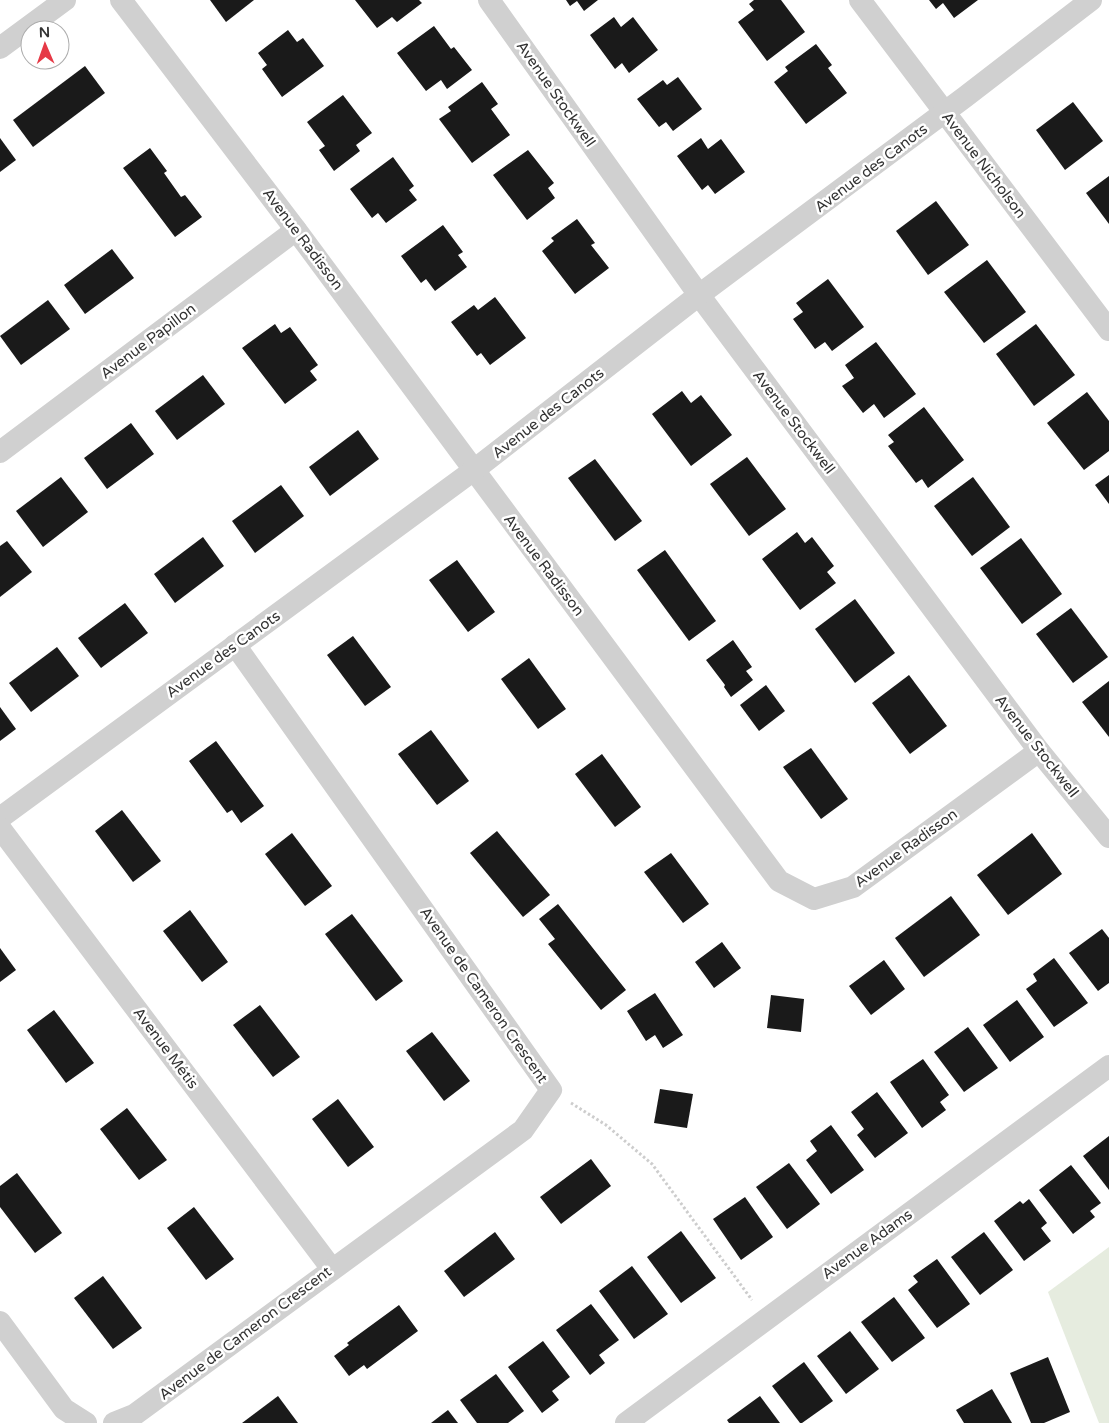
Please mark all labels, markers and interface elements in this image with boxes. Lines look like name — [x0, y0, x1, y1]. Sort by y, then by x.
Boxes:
north arrow — [20, 20, 70, 70]
text: N — [39, 24, 50, 41]
street label: Avenue Stockwell — [513, 38, 599, 150]
street label: Avenue Nicholson — [938, 108, 1030, 222]
street label: Avenue des Canots — [811, 120, 931, 216]
street label: Avenue Radisson — [259, 185, 347, 293]
street label: Avenue Papillon — [97, 299, 199, 383]
street label: Avenue des Canots — [489, 364, 607, 462]
street label: Avenue Stockwell — [749, 367, 839, 477]
street label: Avenue Radisson — [500, 511, 588, 619]
street label: Avenue des Canots — [162, 607, 284, 701]
street label: Avenue Stockwell — [991, 691, 1083, 801]
street label: Avenue Radisson — [851, 805, 961, 891]
street label: Avenue de Cameron Crescent — [416, 903, 552, 1087]
street label: Avenue Métis — [130, 1004, 202, 1092]
street label: Avenue Adams — [818, 1205, 916, 1283]
street label: Avenue de Cameron Crescent — [155, 1262, 335, 1404]

